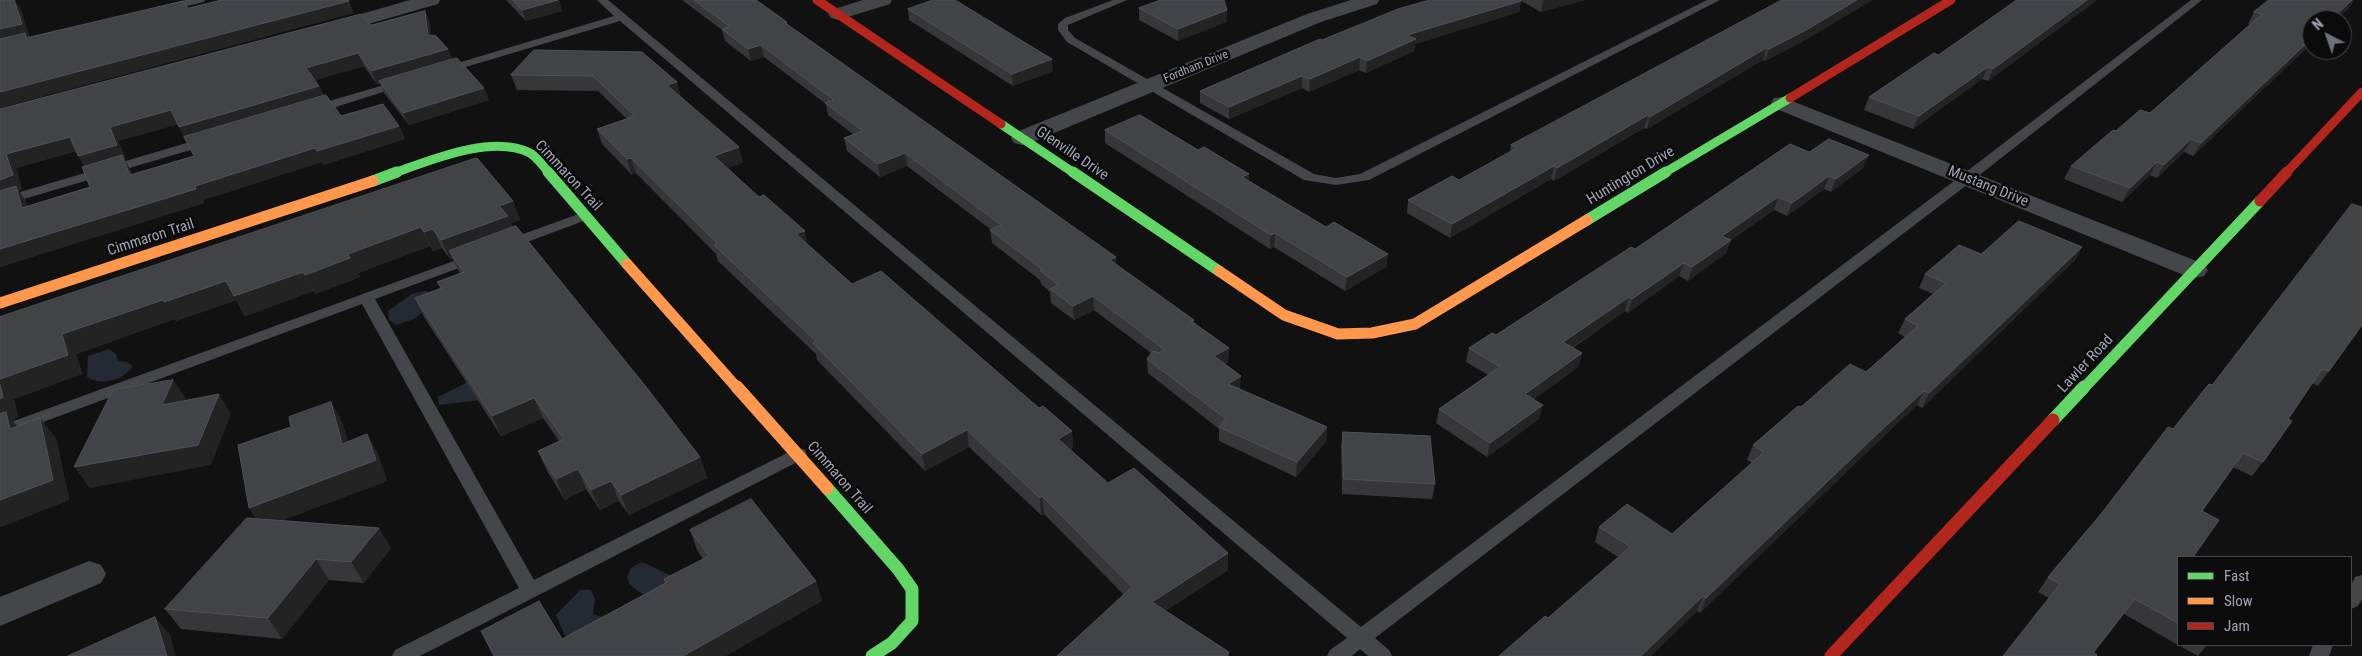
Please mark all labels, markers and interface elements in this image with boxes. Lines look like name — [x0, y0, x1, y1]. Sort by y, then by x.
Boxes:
north arrow — [2302, 10, 2352, 60]
text: N — [2309, 16, 2326, 33]
street label: Fordham Drive — [1162, 48, 1230, 86]
street label: Glenville Drive — [1032, 123, 1112, 185]
street label: Cimmaron Trail — [531, 137, 605, 215]
street label: Huntington Drive — [1584, 143, 1678, 209]
street label: Mustang Drive — [1945, 163, 2031, 211]
street label: Cimmaron Trail — [105, 216, 197, 260]
street label: Lawler Road — [2055, 331, 2117, 397]
street label: Cimmaron Trail — [803, 438, 875, 518]
legend — [2177, 556, 2352, 646]
text: Fast — [2224, 567, 2249, 585]
text: Slow — [2224, 592, 2253, 610]
text: Jam — [2224, 617, 2250, 635]

